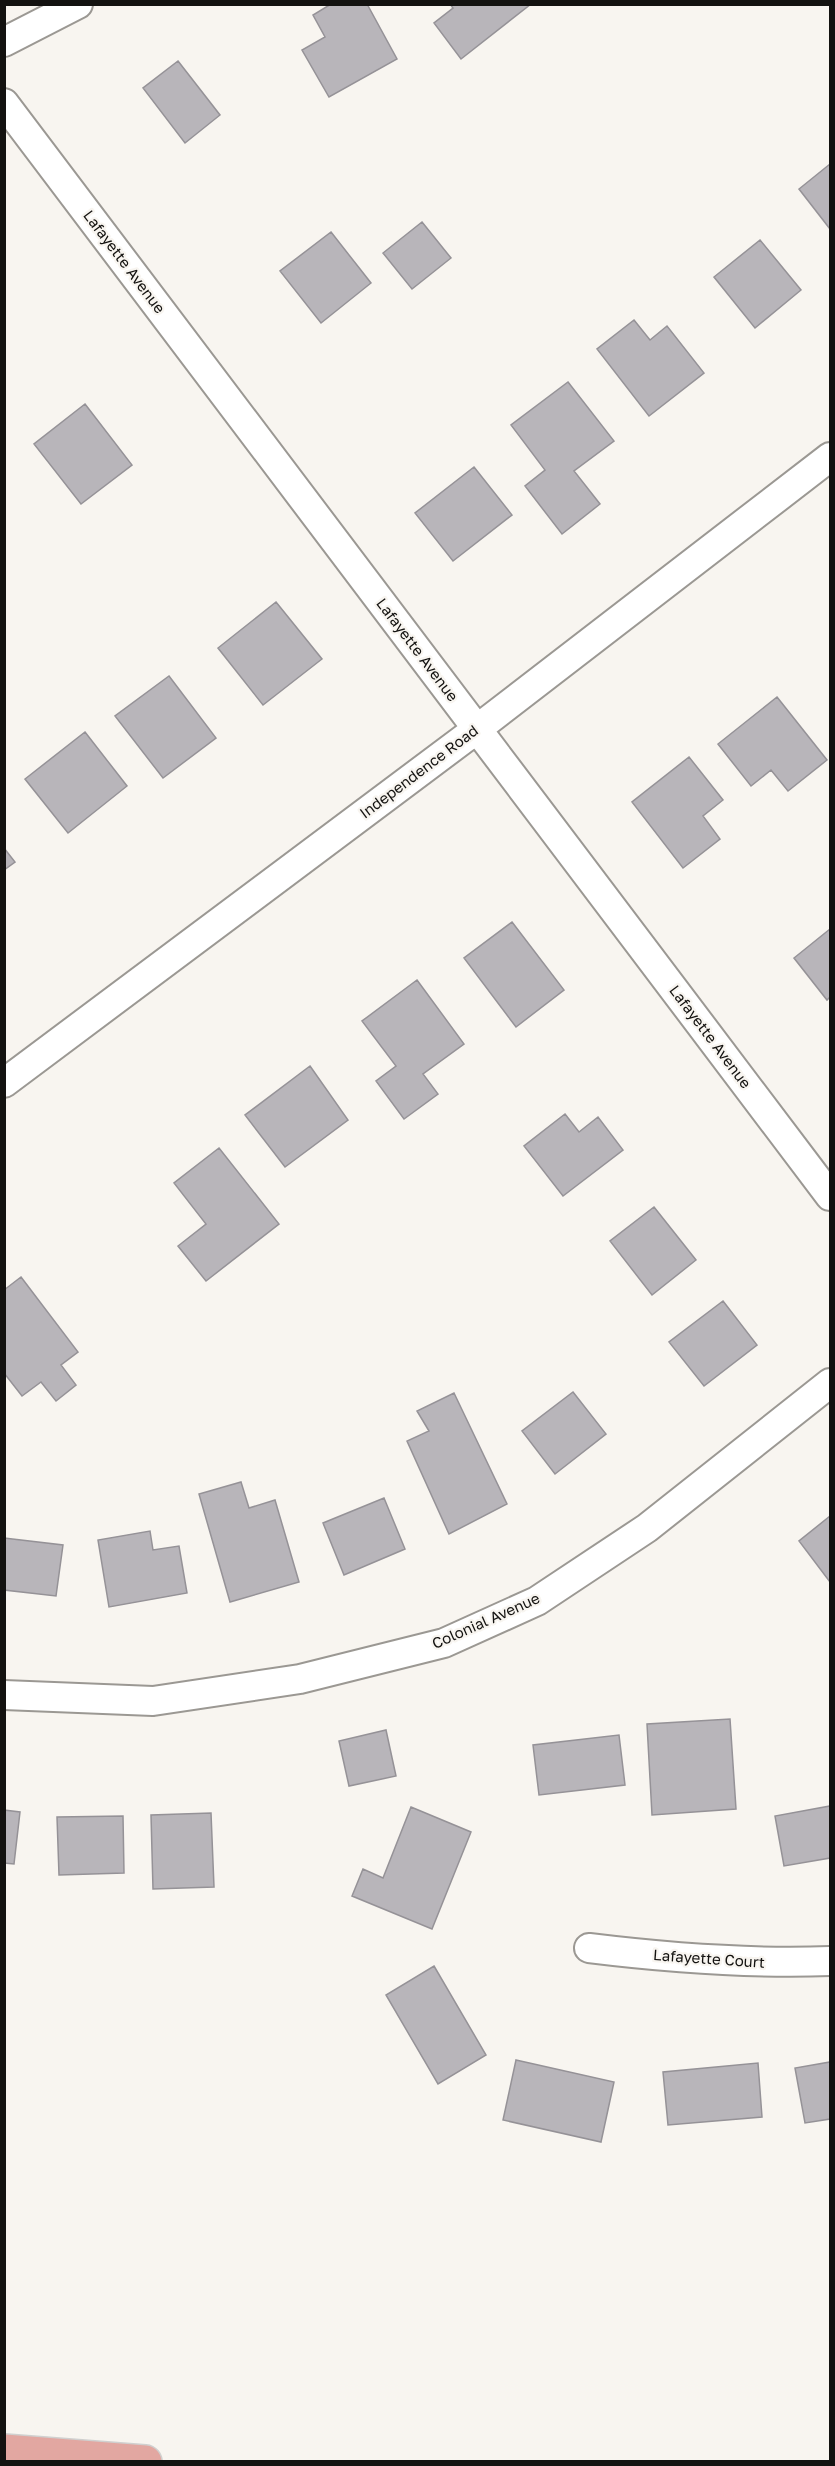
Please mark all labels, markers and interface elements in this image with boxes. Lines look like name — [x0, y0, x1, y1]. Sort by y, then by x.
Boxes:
street label: Lafayette Avenue — [80, 206, 170, 317]
street label: Lafayette Avenue — [373, 594, 463, 705]
street label: Independence Road — [356, 721, 481, 822]
street label: Lafayette Avenue — [666, 981, 756, 1092]
street label: Colonial Avenue — [429, 1588, 543, 1652]
street label: Lafayette Court — [653, 1945, 766, 1971]

